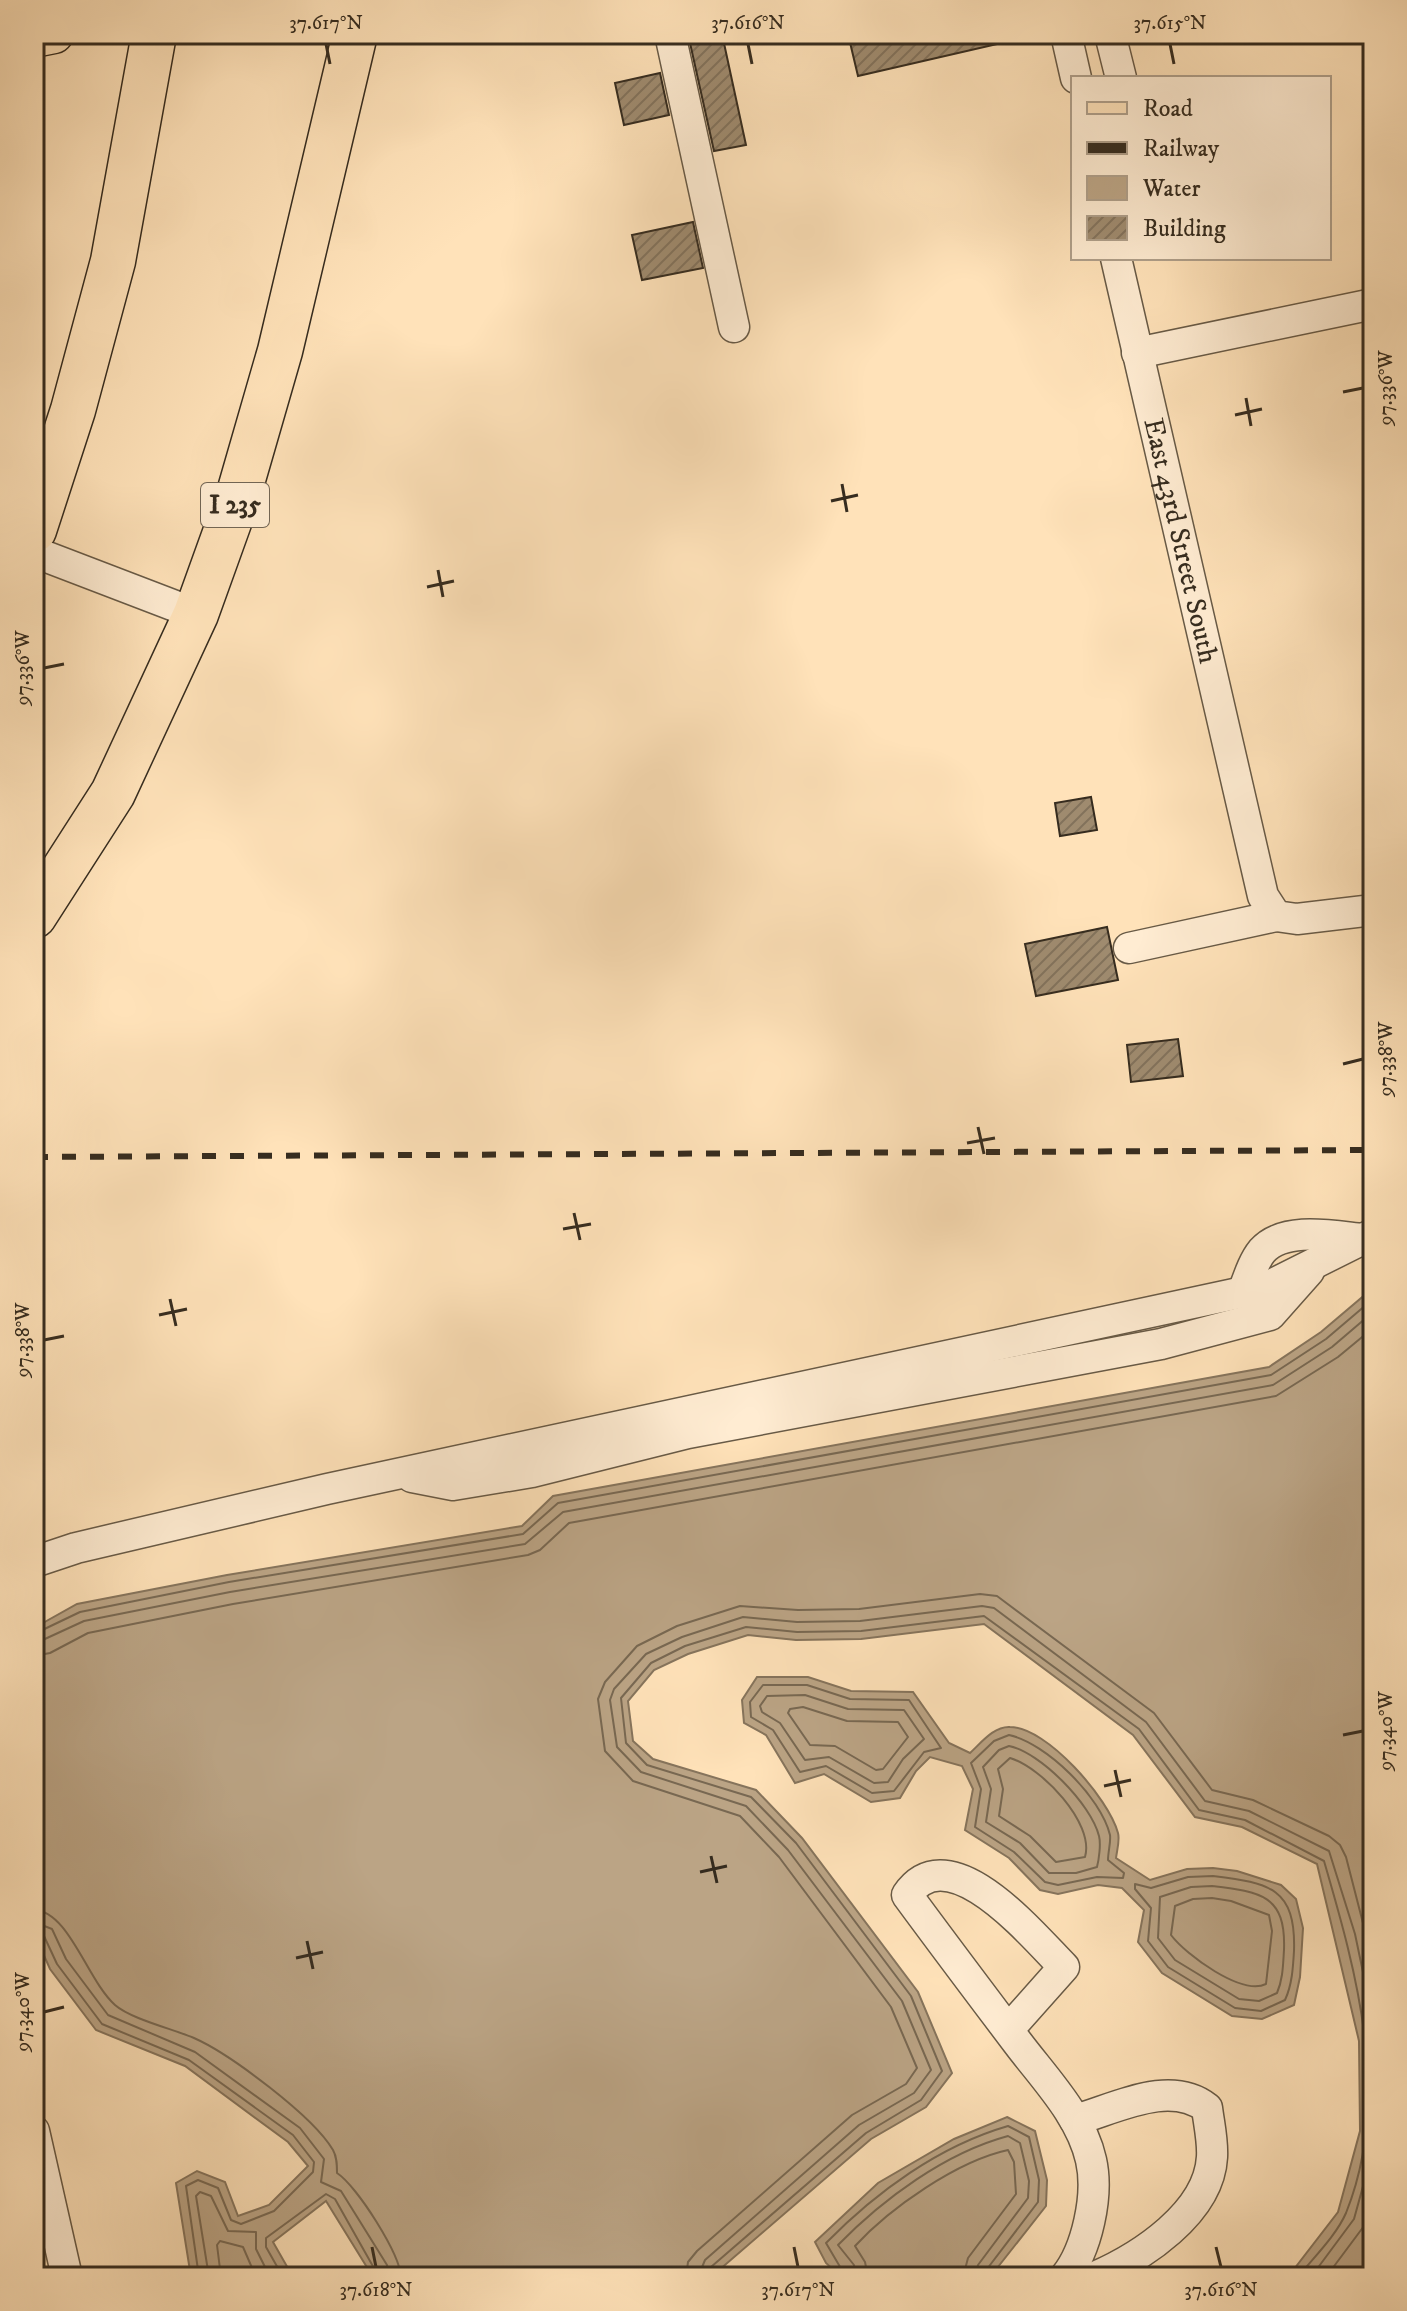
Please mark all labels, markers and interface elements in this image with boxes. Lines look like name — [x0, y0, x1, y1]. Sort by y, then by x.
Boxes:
text: 37.617°N — [289, 11, 363, 36]
text: 37.616°N — [711, 11, 785, 36]
text: 37.615°N — [1134, 11, 1206, 36]
legend — [1071, 76, 1331, 260]
text: Road — [1143, 94, 1193, 124]
text: Railway — [1143, 134, 1220, 164]
text: Water — [1142, 174, 1200, 204]
text: Building — [1143, 214, 1226, 244]
text: 97.336°W — [1374, 350, 1399, 427]
street label: East 43rd Street South — [1136, 415, 1226, 667]
road number: I 235 — [201, 483, 269, 527]
text: 97.336°W — [11, 630, 36, 707]
text: 97.338°W — [1374, 1021, 1399, 1097]
text: 97.338°W — [11, 1302, 36, 1378]
text: 97.340°W — [1374, 1691, 1399, 1772]
text: 97.340°W — [11, 1972, 36, 2053]
text: 37.618°N — [339, 2278, 413, 2303]
text: 37.617°N — [761, 2278, 835, 2303]
text: 37.616°N — [1184, 2278, 1258, 2303]

